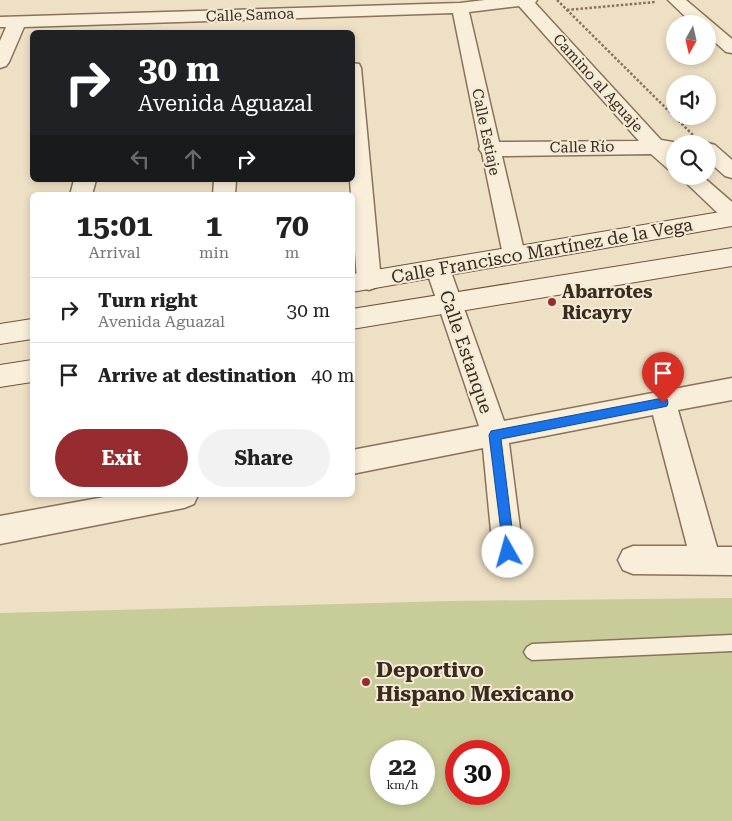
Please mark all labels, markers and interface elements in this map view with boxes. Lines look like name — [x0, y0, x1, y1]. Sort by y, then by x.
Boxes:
street label: Calle Samoa — [205, 4, 295, 26]
north arrow — [666, 15, 716, 65]
map controls — [666, 15, 716, 185]
street label: Camino al Aguaje — [549, 30, 647, 136]
text: 30 m — [138, 49, 220, 90]
icon: right — [55, 50, 120, 115]
button: sound — [666, 75, 716, 125]
street label: Calle Estiaje — [468, 87, 504, 177]
text: Avenida Aguazal — [138, 91, 313, 116]
button: search — [666, 135, 716, 185]
street label: Calle Río — [550, 137, 614, 157]
icon: left — [126, 145, 154, 173]
icon: ahead — [179, 145, 207, 173]
icon: right — [232, 145, 260, 173]
text: 15:01 — [76, 208, 153, 243]
text: 1 — [206, 208, 222, 243]
text: 70 — [275, 208, 309, 243]
street label: Calle Francisco Martínez de la Vega — [390, 214, 694, 287]
text: Arrival — [88, 243, 140, 262]
text: min — [199, 243, 229, 262]
text: m — [285, 243, 299, 262]
place label: Abarrotes Ricayry — [562, 281, 652, 323]
street label: Calle Estanque — [436, 287, 497, 416]
text: Turn right — [98, 289, 198, 312]
icon: right — [55, 296, 83, 324]
marker: Abarrotes Ricayry — [546, 296, 558, 308]
text: 30 m — [287, 299, 330, 322]
text: Avenida Aguazal — [98, 312, 225, 331]
pin — [642, 352, 684, 403]
icon: arrive — [649, 359, 677, 387]
icon: arrive — [55, 361, 83, 389]
text: Arrive at destination — [98, 364, 296, 387]
text: 40 m — [311, 364, 355, 387]
button: Exit — [55, 429, 188, 487]
button: Share — [198, 429, 330, 487]
position arrow — [481, 525, 533, 577]
place label: Deportivo Hispano Mexicano — [376, 658, 574, 706]
marker: Deportivo Hispano Mexicano — [360, 676, 372, 688]
speed limit sign: 30 — [445, 740, 510, 805]
text: 22 — [388, 752, 417, 781]
text: km/h — [386, 778, 419, 792]

